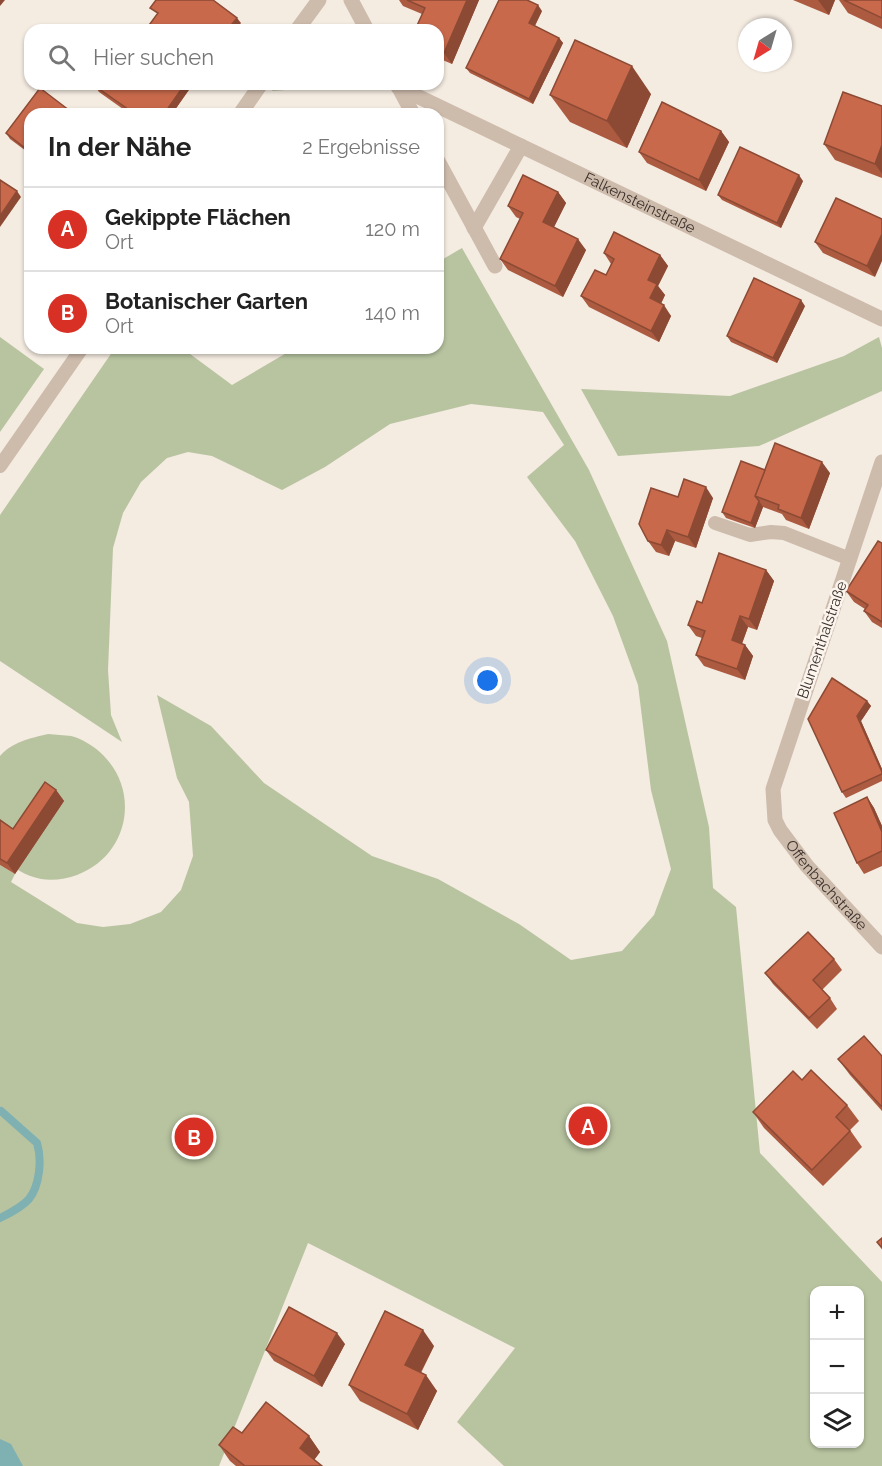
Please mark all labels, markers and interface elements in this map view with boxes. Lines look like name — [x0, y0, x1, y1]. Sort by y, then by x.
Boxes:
north arrow — [738, 18, 792, 72]
search box — [24, 24, 444, 90]
icon: search — [45, 41, 78, 74]
text: Hier suchen — [93, 44, 214, 70]
text: In der Nähe — [48, 132, 191, 162]
text: 2 Ergebnisse — [302, 135, 420, 159]
street label: Falkensteinstraße — [581, 169, 698, 237]
text: Gekippte Flächen — [105, 204, 291, 230]
text: A — [61, 217, 74, 241]
text: 120 m — [365, 217, 420, 241]
text: Ort — [105, 230, 134, 254]
text: Botanischer Garten — [105, 288, 308, 314]
text: B — [61, 301, 74, 325]
text: 140 m — [365, 301, 420, 325]
text: Ort — [105, 314, 134, 338]
street label: Blumenthalstraße — [793, 579, 851, 701]
your location — [473, 666, 502, 695]
street label: Offenbachstraße — [782, 836, 871, 934]
pin: A — [568, 1104, 608, 1148]
pin: B — [174, 1114, 214, 1160]
map controls — [810, 1286, 864, 1448]
button: + — [810, 1286, 864, 1340]
button: − — [810, 1340, 864, 1394]
button: layers — [810, 1394, 864, 1448]

